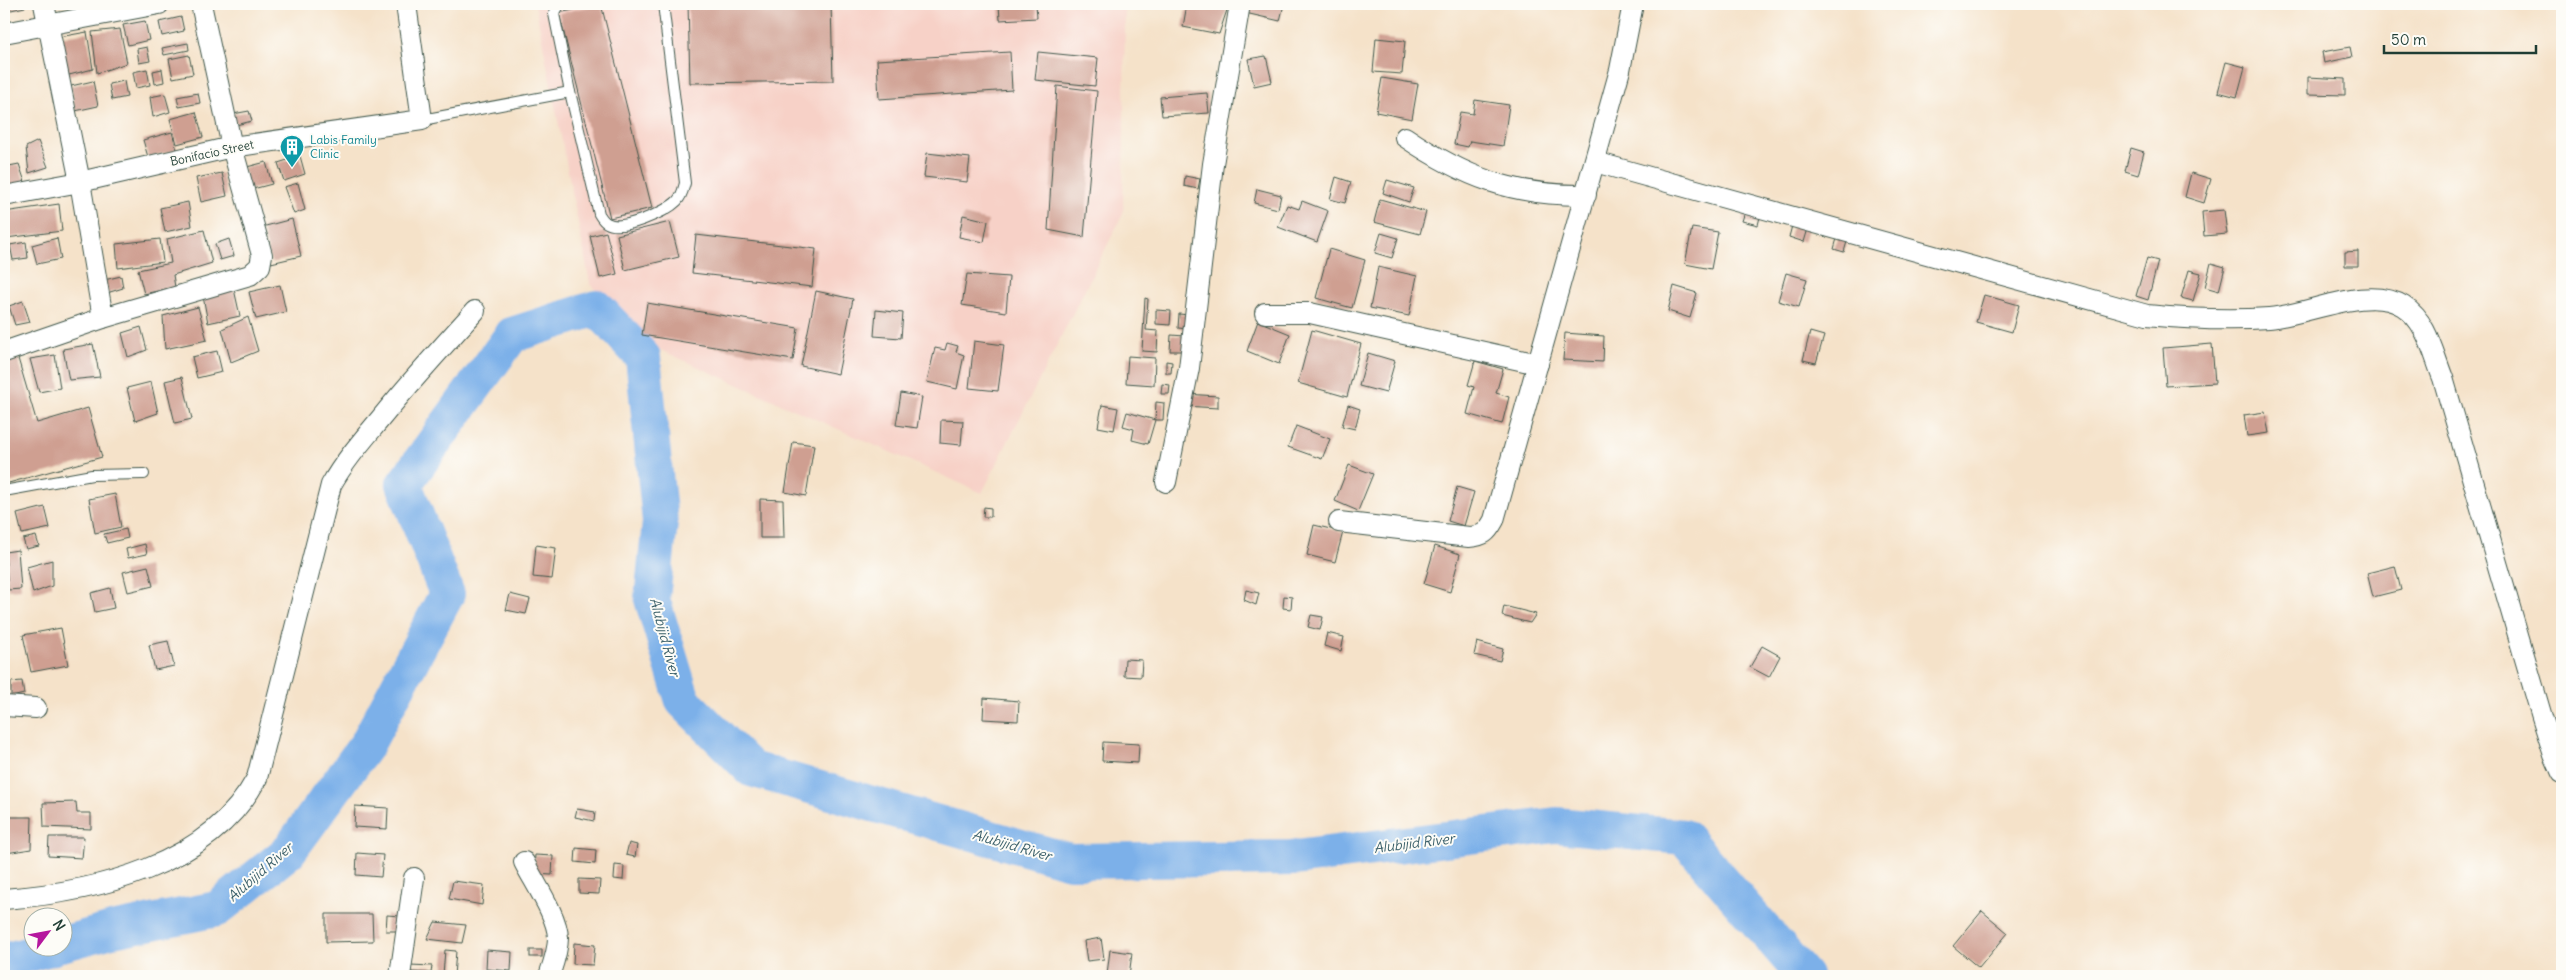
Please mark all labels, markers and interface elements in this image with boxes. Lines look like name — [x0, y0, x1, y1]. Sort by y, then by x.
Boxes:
scale bar — [2384, 22, 2536, 54]
text: 50 m — [2391, 30, 2426, 49]
place label: Labis Family Clinic — [310, 132, 377, 161]
building icon: Labis Family Clinic — [279, 134, 305, 168]
street label: Bonifacio Street — [169, 136, 255, 169]
water label: Alubijid River — [646, 596, 685, 681]
water label: Alubijid River — [971, 825, 1056, 865]
water label: Alubijid River — [1373, 829, 1458, 857]
water label: Alubijid River — [224, 837, 298, 905]
north arrow — [22, 908, 72, 958]
text: N — [49, 916, 69, 934]

